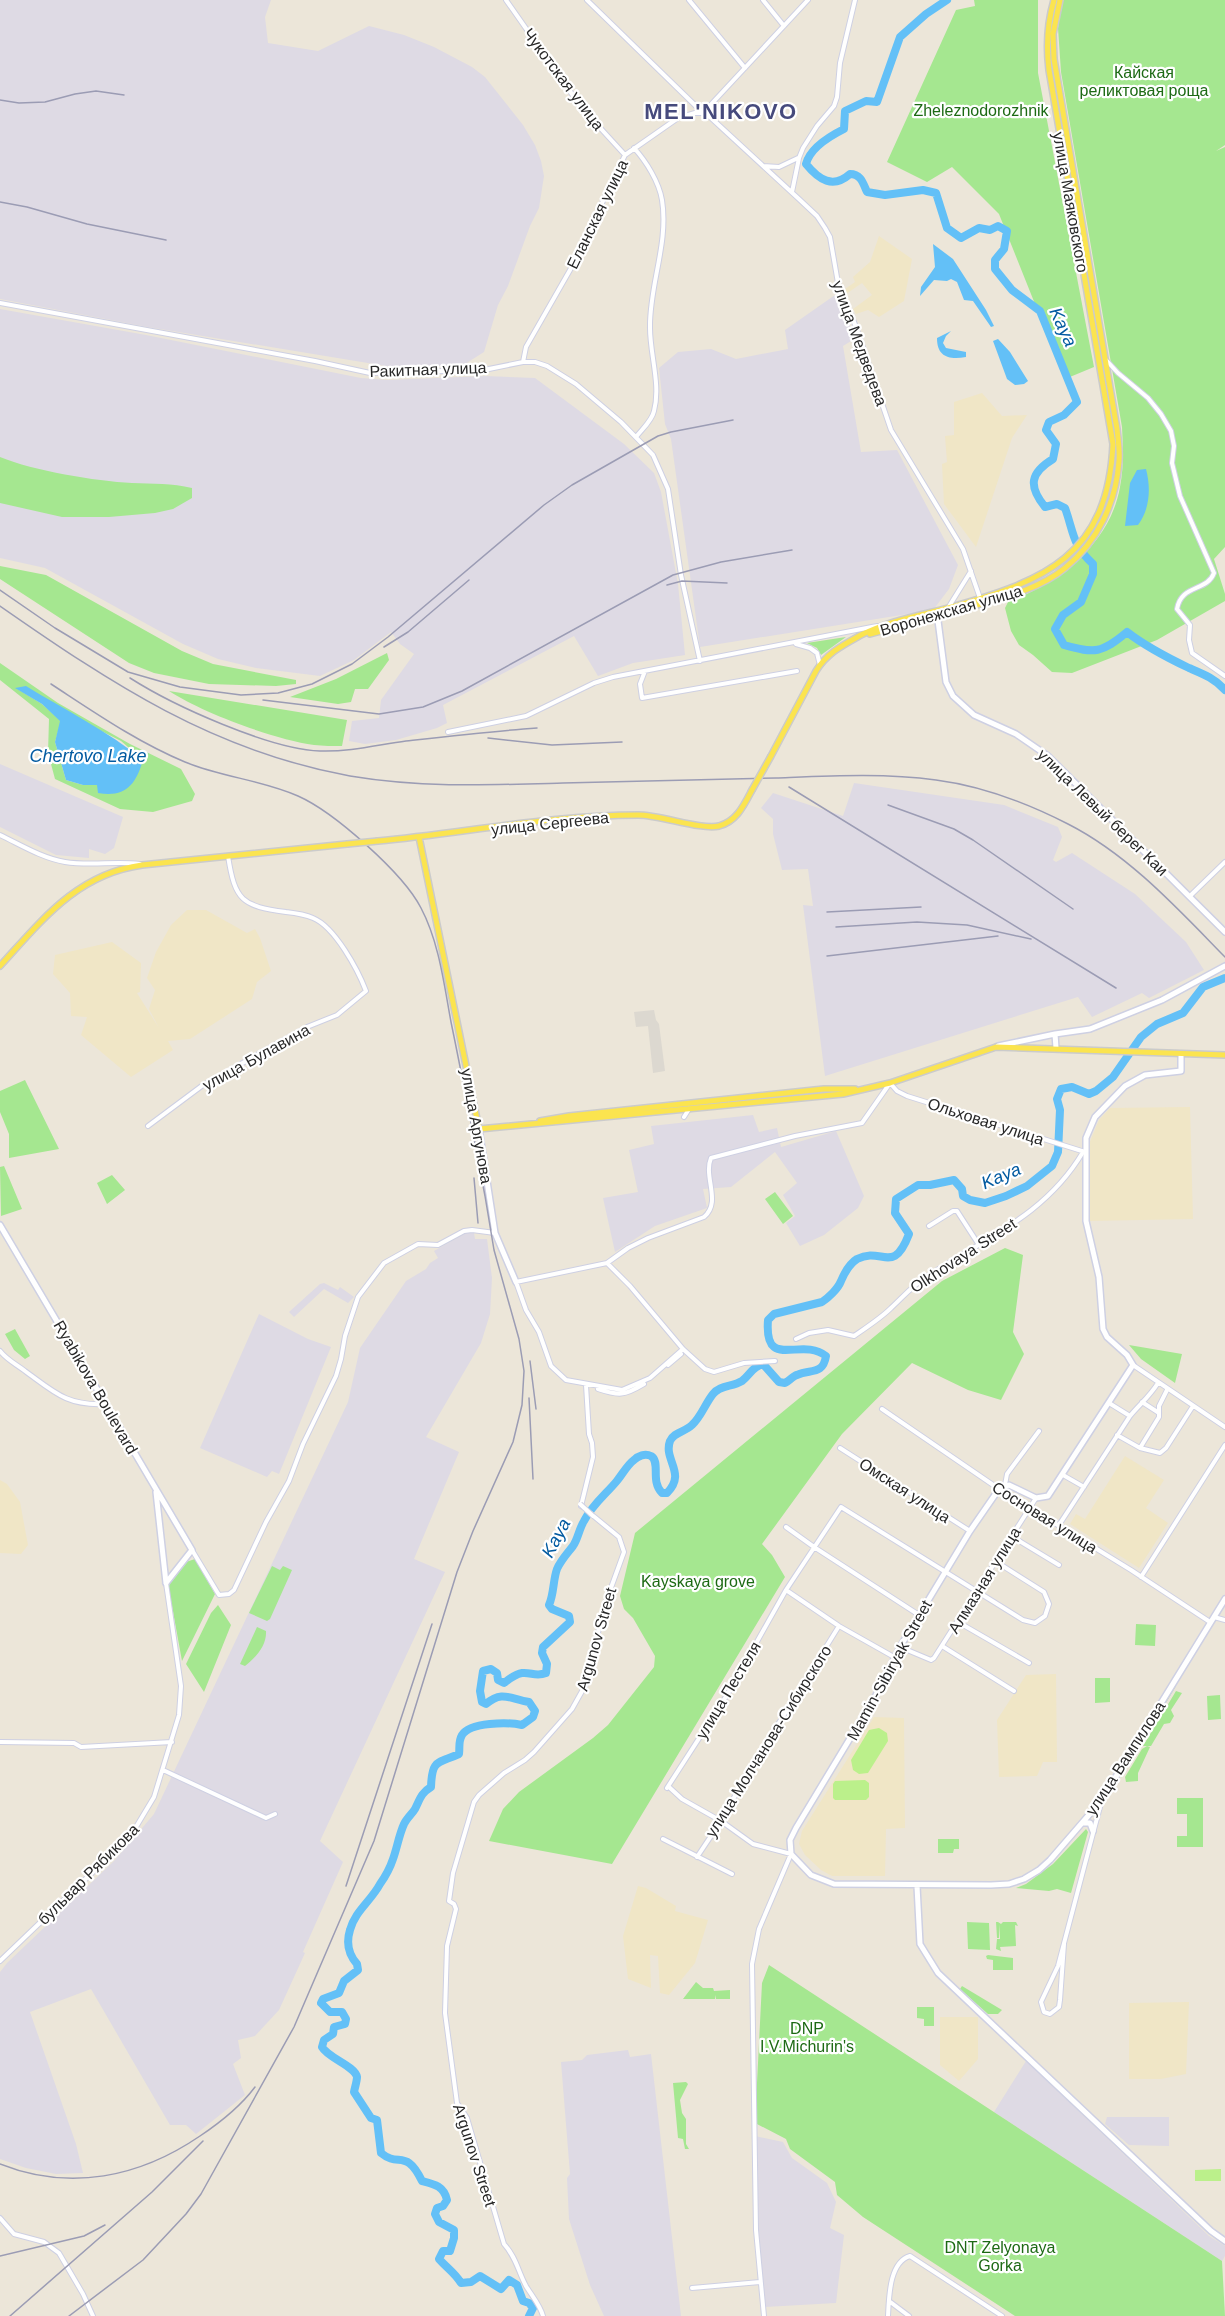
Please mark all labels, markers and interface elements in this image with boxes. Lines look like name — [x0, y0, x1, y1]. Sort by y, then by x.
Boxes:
street label: Чукотская улица — [520, 25, 607, 134]
park label: Кайская реликтовая роща — [1080, 64, 1209, 99]
district label: MEL'NIKOVO — [644, 99, 798, 124]
park label: Zheleznodorozhnik — [913, 102, 1050, 119]
street label: улица Маяковского — [1050, 131, 1091, 274]
street label: Еланская улица — [564, 157, 631, 271]
street label: улица Медведева — [829, 278, 890, 408]
water label: Kaya — [1045, 304, 1081, 350]
street label: Ракитная улица — [369, 359, 487, 380]
street label: Воронежская улица — [878, 582, 1024, 639]
water label: Chertovo Lake — [29, 746, 147, 766]
street label: улица Левый берег Каи — [1034, 746, 1171, 879]
street label: улица Сергеева — [490, 809, 610, 838]
street label: улица Булавина — [200, 1021, 313, 1094]
street label: улица Аргунова — [458, 1067, 495, 1185]
street label: Ольховая улица — [926, 1095, 1046, 1148]
water label: Kaya — [978, 1159, 1024, 1193]
street label: Olkhovaya Street — [907, 1215, 1020, 1296]
street label: Ryabikova Boulevard — [50, 1318, 141, 1457]
street label: Омская улица — [856, 1455, 953, 1526]
street label: Сосновая улица — [989, 1478, 1100, 1557]
water label: Kaya — [538, 1515, 574, 1561]
street label: Алмазная улица — [945, 1524, 1024, 1636]
park label: Kayskaya grove — [641, 1573, 755, 1590]
street label: Argunov Street — [574, 1585, 620, 1693]
street label: Mamin-Sibiryak Street — [844, 1597, 935, 1743]
street label: улица Пестеля — [693, 1639, 764, 1742]
street label: улица Молчанова-Сибирского — [702, 1642, 835, 1840]
street label: улица Вампилова — [1082, 1698, 1169, 1818]
street label: бульвар Рябикова — [35, 1821, 142, 1928]
park label: DNP I.V.Michurin's — [760, 2020, 854, 2055]
street label: Argunov Street — [450, 2102, 499, 2209]
park label: DNT Zelyonaya Gorka — [945, 2239, 1056, 2274]

